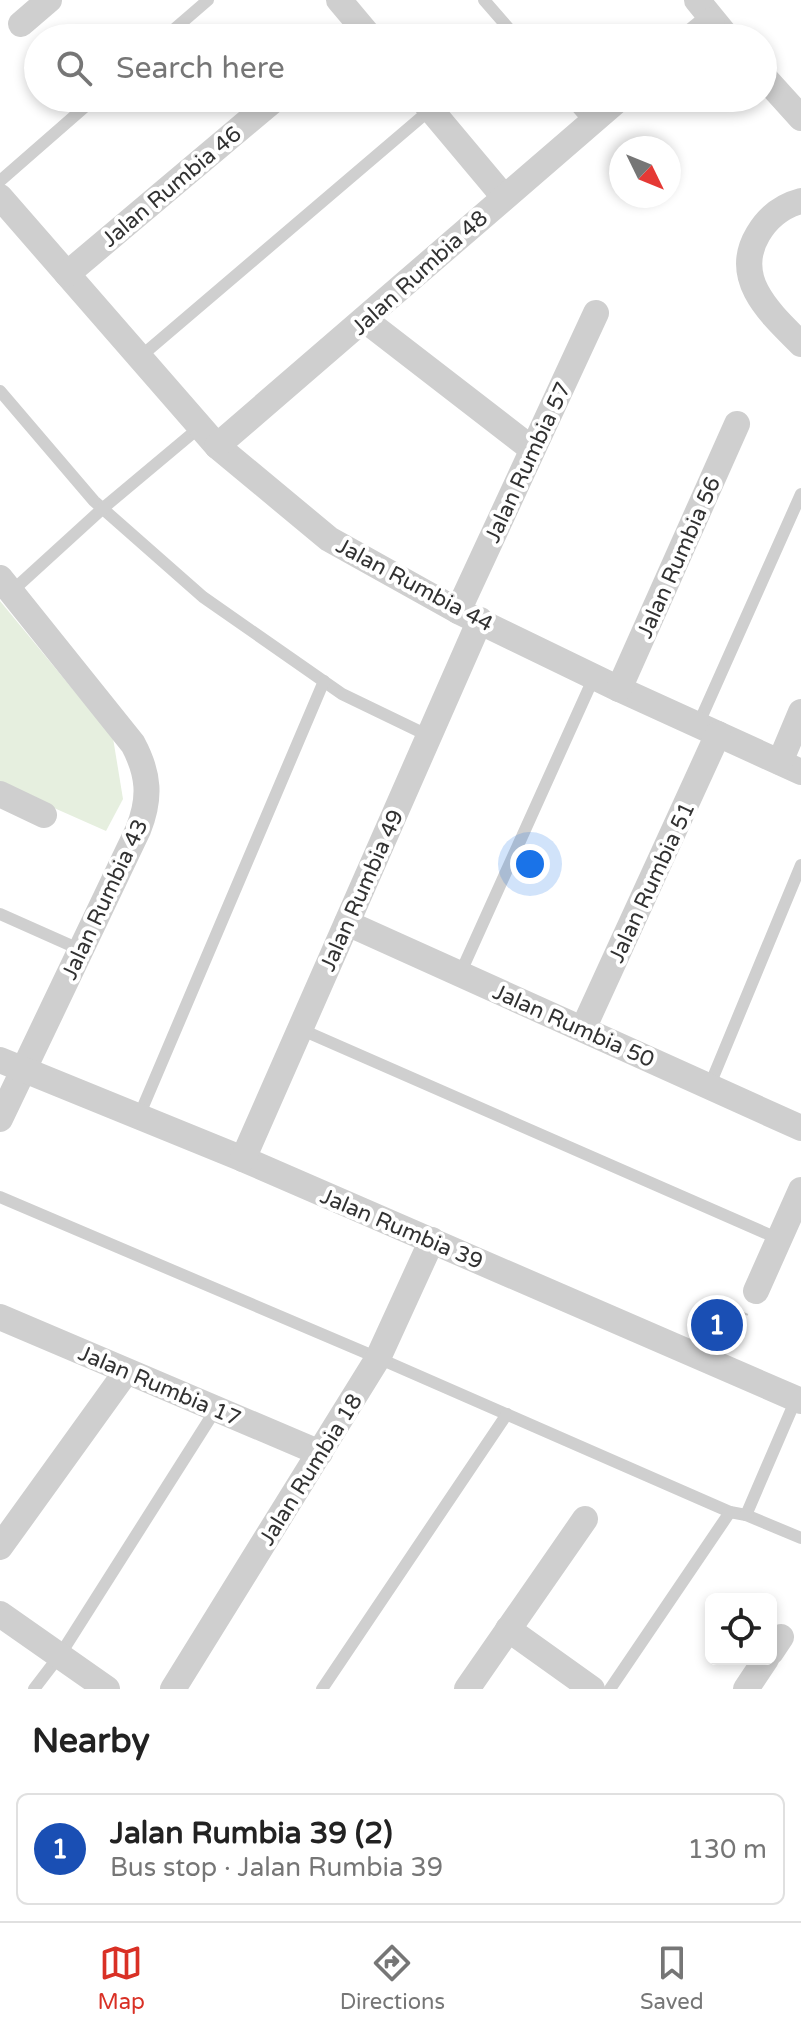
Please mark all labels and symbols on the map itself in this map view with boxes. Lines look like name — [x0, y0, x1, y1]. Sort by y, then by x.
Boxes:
street label: Jalan Rumbia 46 — [97, 121, 247, 253]
north arrow — [609, 136, 681, 208]
street label: Jalan Rumbia 48 — [346, 205, 493, 341]
street label: Jalan Rumbia 57 — [479, 378, 576, 547]
street label: Jalan Rumbia 56 — [632, 473, 726, 642]
street label: Jalan Rumbia 44 — [332, 533, 498, 637]
street label: Jalan Rumbia 51 — [603, 798, 700, 967]
street label: Jalan Rumbia 49 — [315, 806, 409, 975]
street label: Jalan Rumbia 43 — [56, 815, 153, 984]
your location — [510, 844, 550, 884]
street label: Jalan Rumbia 50 — [489, 979, 658, 1073]
street label: Jalan Rumbia 39 — [316, 1183, 487, 1275]
pin: 1 — [691, 1295, 743, 1355]
street label: Jalan Rumbia 17 — [74, 1340, 245, 1432]
street label: Jalan Rumbia 18 — [254, 1389, 368, 1550]

